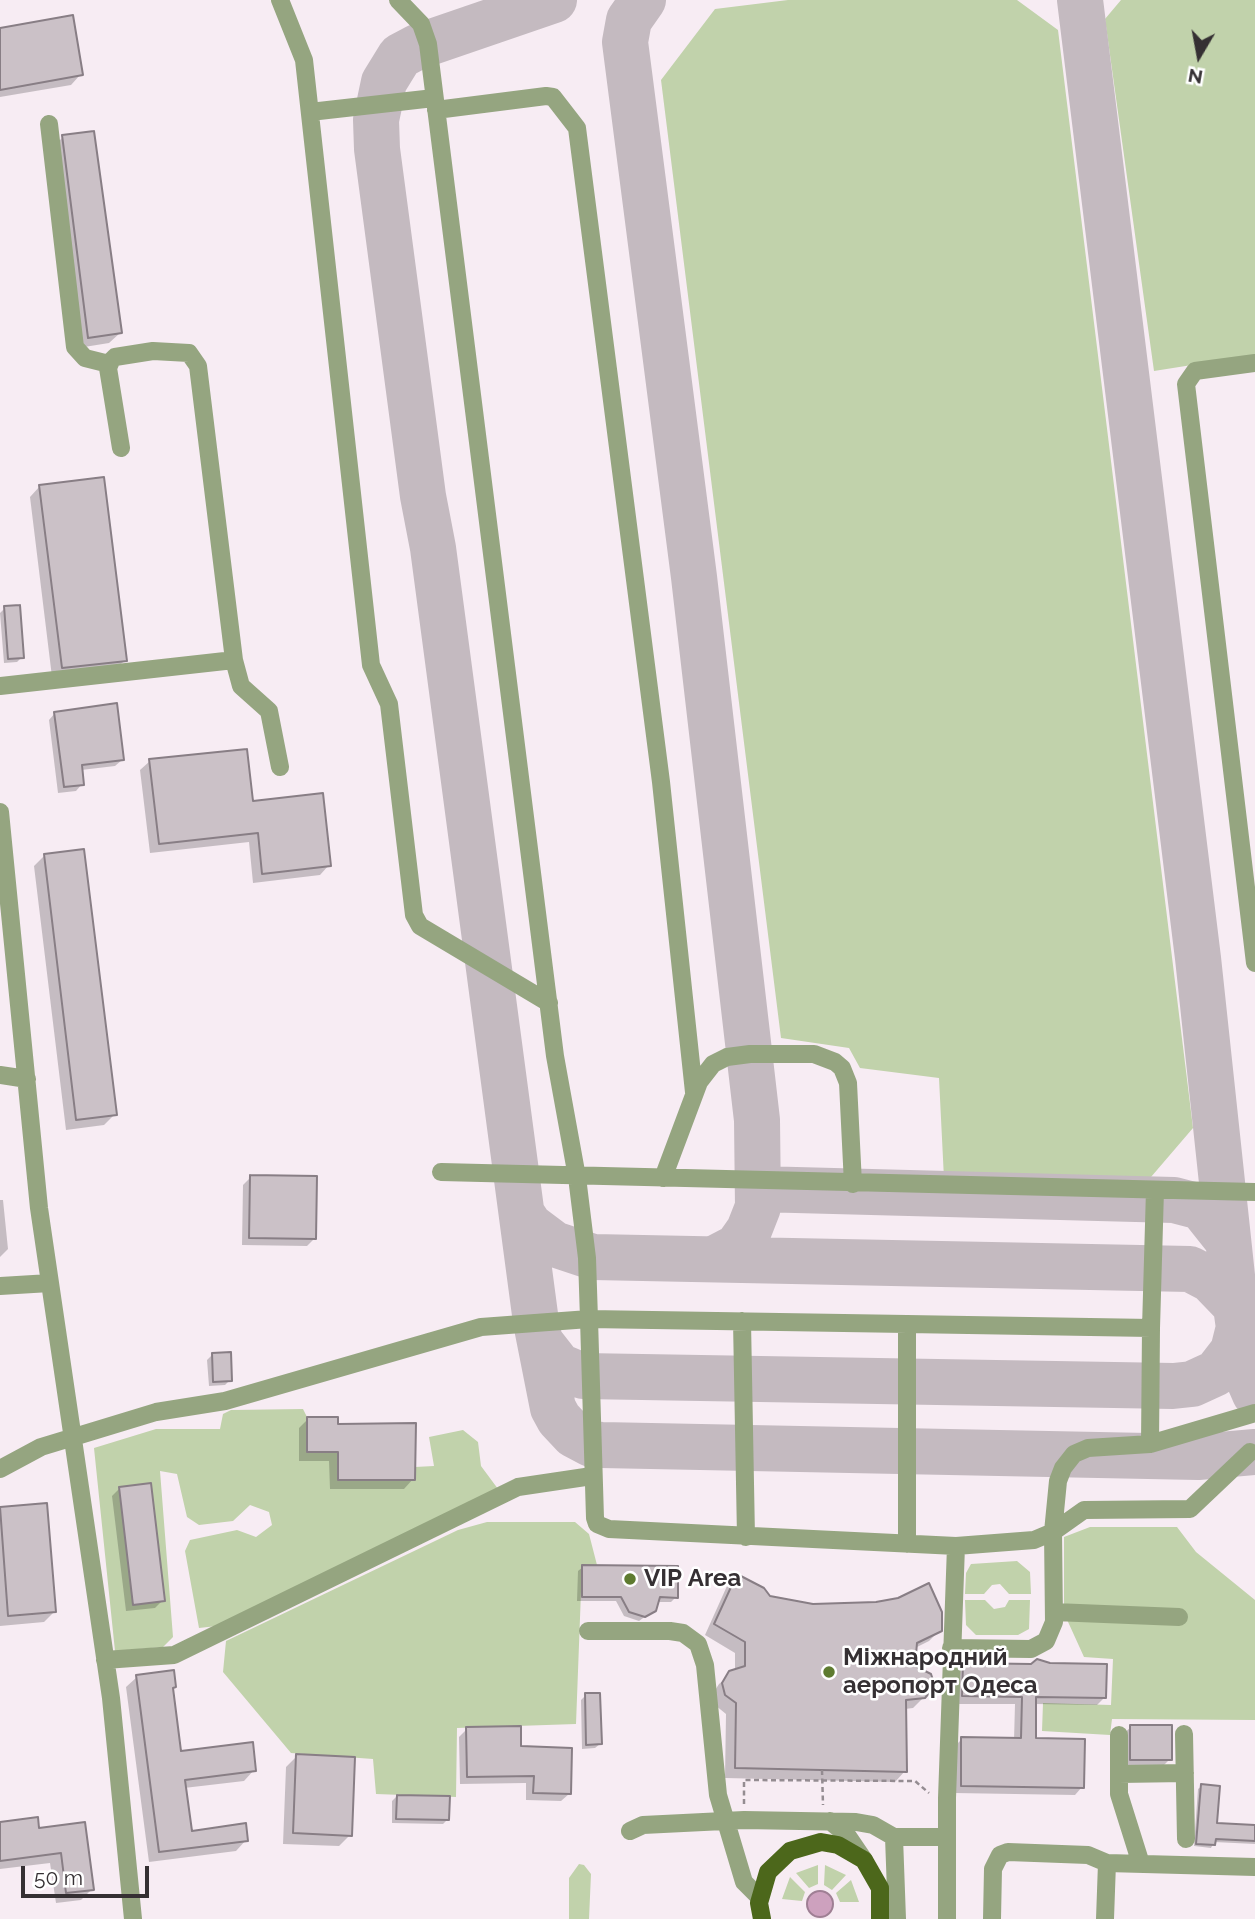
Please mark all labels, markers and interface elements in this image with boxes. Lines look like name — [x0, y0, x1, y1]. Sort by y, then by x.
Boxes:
north arrow — [1164, 21, 1234, 91]
text: N — [1186, 65, 1204, 89]
place label: VIP Area — [644, 1565, 741, 1593]
marker: VIP Area — [622, 1571, 638, 1587]
place label: Міжнародний аеропорт Одеса — [843, 1644, 1038, 1700]
marker: Міжнародний аеропорт Одеса — [821, 1664, 837, 1680]
scale bar — [24, 1853, 152, 1897]
text: 50 m — [34, 1865, 83, 1890]

